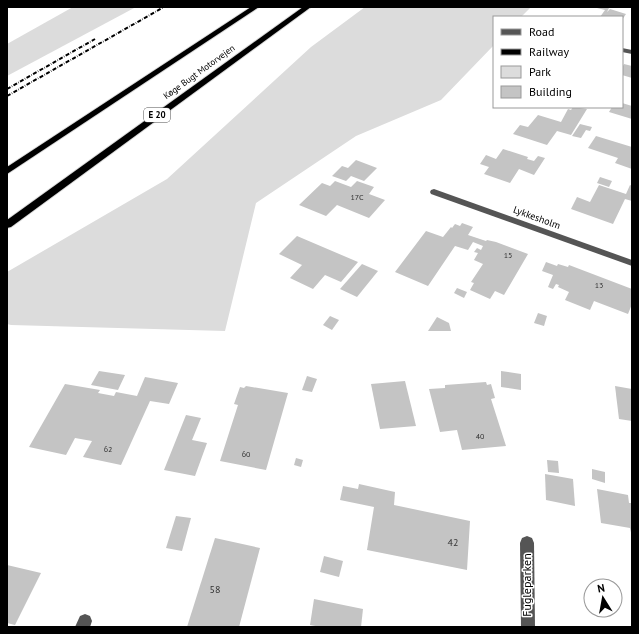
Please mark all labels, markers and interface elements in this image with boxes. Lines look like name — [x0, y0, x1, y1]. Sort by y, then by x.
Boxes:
legend — [493, 16, 623, 108]
text: Road — [529, 24, 554, 39]
street label: Køge Bugt Motorvejen — [161, 42, 237, 101]
text: Railway — [529, 44, 569, 59]
text: Park — [529, 64, 551, 79]
text: Building — [529, 84, 572, 99]
road number: E 20 — [144, 108, 170, 122]
house number: 17C — [350, 192, 364, 202]
street label: Lykkesholm — [511, 203, 562, 232]
house number: 15 — [504, 250, 512, 260]
house number: 13 — [595, 280, 603, 290]
house number: 40 — [476, 431, 485, 441]
house number: 62 — [104, 444, 112, 454]
house number: 60 — [242, 449, 251, 459]
house number: 42 — [448, 536, 458, 549]
street label: Fugleparken — [519, 553, 534, 617]
north arrow — [583, 578, 623, 618]
text: N — [596, 581, 606, 596]
house number: 58 — [210, 583, 220, 596]

